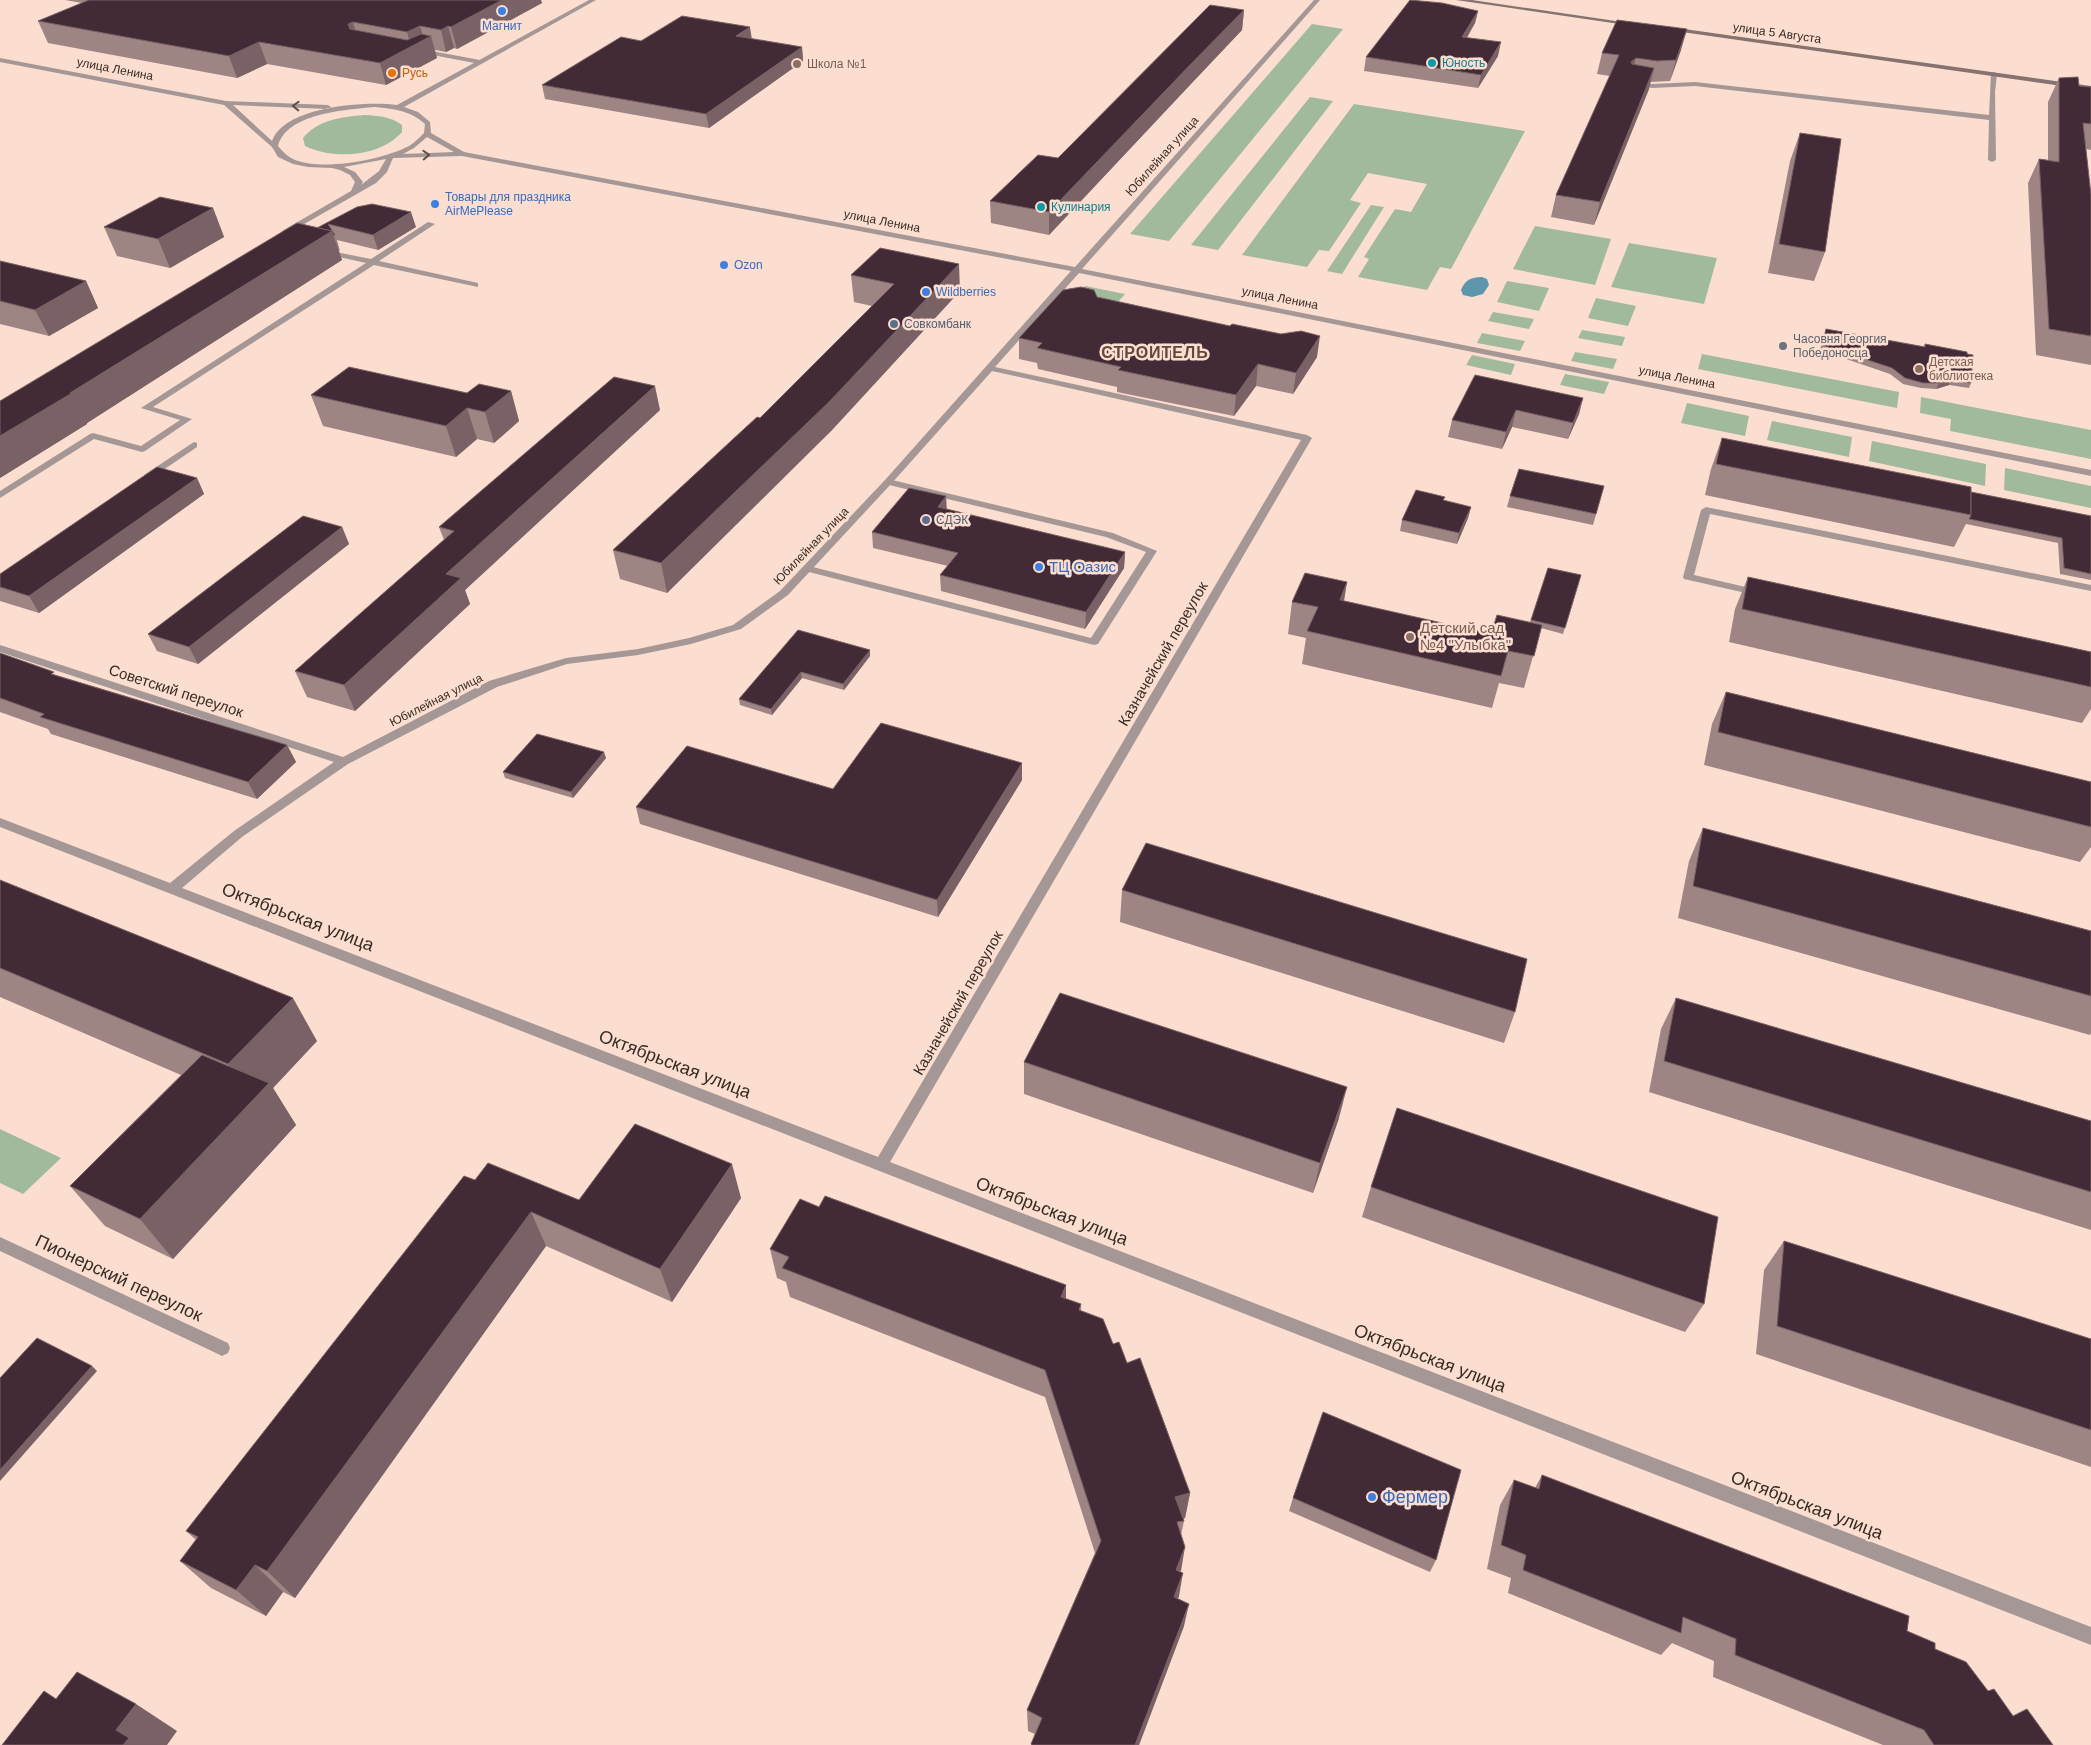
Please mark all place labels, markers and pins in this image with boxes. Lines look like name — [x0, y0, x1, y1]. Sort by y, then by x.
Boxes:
marker: Магнит — [496, 5, 508, 17]
place label: Магнит — [482, 19, 523, 33]
place label: Юность — [1442, 56, 1485, 70]
place label: Школа №1 — [807, 57, 867, 71]
marker: Юность — [1426, 57, 1438, 69]
marker: Школа №1 — [791, 58, 803, 70]
place label: Русь — [402, 66, 428, 80]
marker: Русь — [386, 67, 398, 79]
place label: Товары для праздника AirMePlease — [445, 190, 571, 218]
marker: Товары для праздника AirMePlease — [429, 198, 441, 210]
place label: Кулинария — [1051, 200, 1111, 214]
marker: Кулинария — [1035, 201, 1047, 213]
place label: Ozon — [734, 258, 763, 272]
marker: Ozon — [718, 259, 730, 271]
place label: Wildberries — [936, 285, 996, 299]
marker: Wildberries — [920, 286, 932, 298]
place label: Совкомбанк — [904, 317, 972, 331]
marker: Совкомбанк — [888, 318, 900, 330]
place label: Часовня Георгия Победоносца — [1793, 332, 1887, 360]
marker: Часовня Георгия Победоносца — [1777, 340, 1789, 352]
place label: Детская библиотека — [1929, 355, 1994, 383]
marker: Детская библиотека — [1913, 363, 1925, 375]
place label: СДЭК — [936, 513, 968, 527]
marker: СДЭК — [920, 514, 932, 526]
place label: ТЦ Оазис — [1049, 558, 1117, 575]
marker: ТЦ Оазис — [1033, 561, 1045, 573]
place label: Детский сад №4 "Улыбка" — [1420, 619, 1511, 653]
marker: Детский сад №4 "Улыбка" — [1404, 631, 1416, 643]
place label: Фермер — [1382, 1487, 1448, 1507]
marker: Фермер — [1366, 1491, 1378, 1503]

